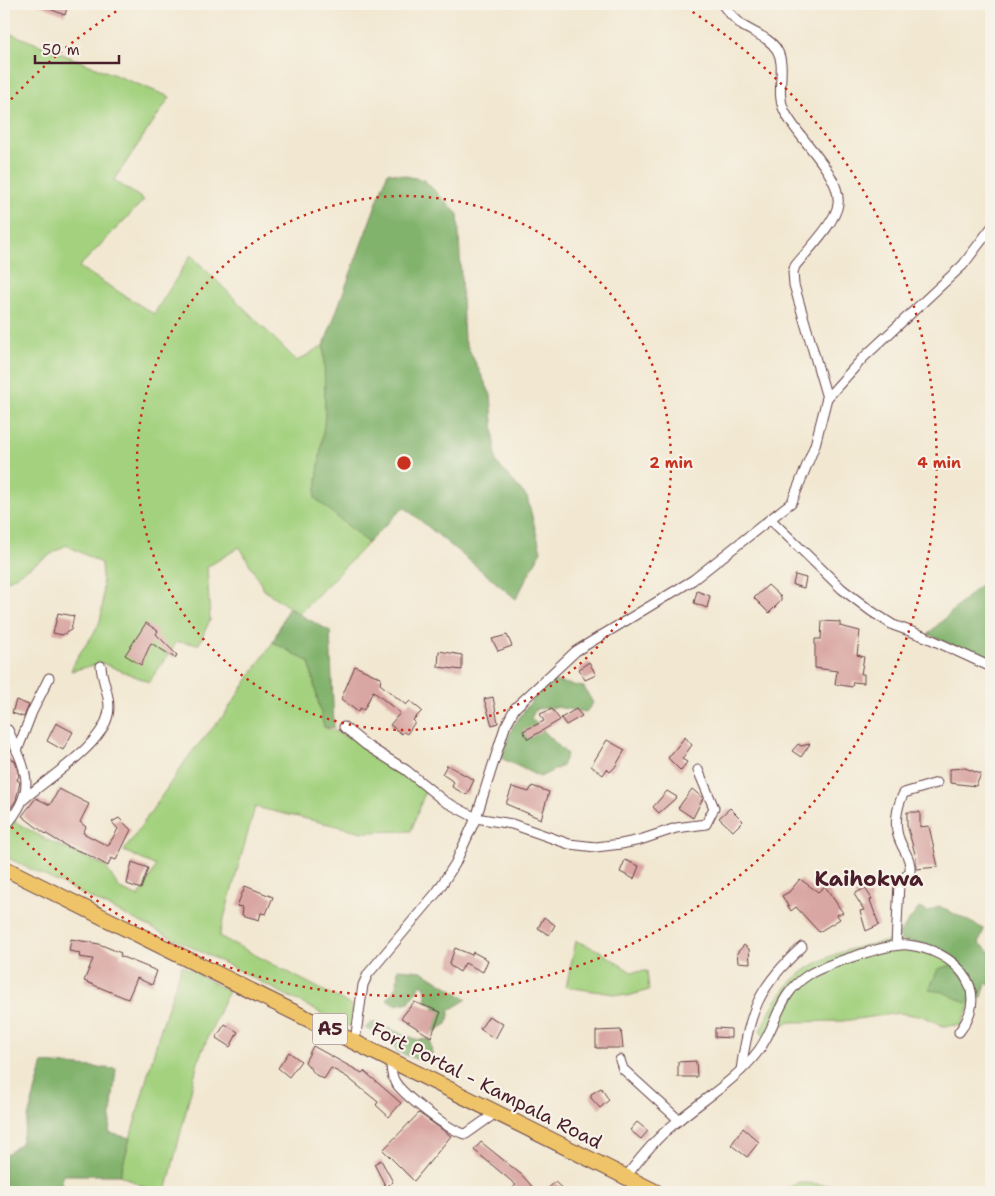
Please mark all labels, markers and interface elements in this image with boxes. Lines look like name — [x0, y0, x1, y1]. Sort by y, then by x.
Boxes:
scale bar — [35, 32, 119, 64]
text: 50 m — [42, 40, 80, 60]
text: 2 min — [649, 453, 693, 473]
text: 4 min — [917, 453, 961, 473]
centre of rings — [395, 454, 413, 472]
district label: Kaihokwa — [815, 865, 924, 893]
road number: A5 — [312, 1014, 348, 1044]
street label: Fort Portal - Kampala Road — [367, 1016, 606, 1155]

